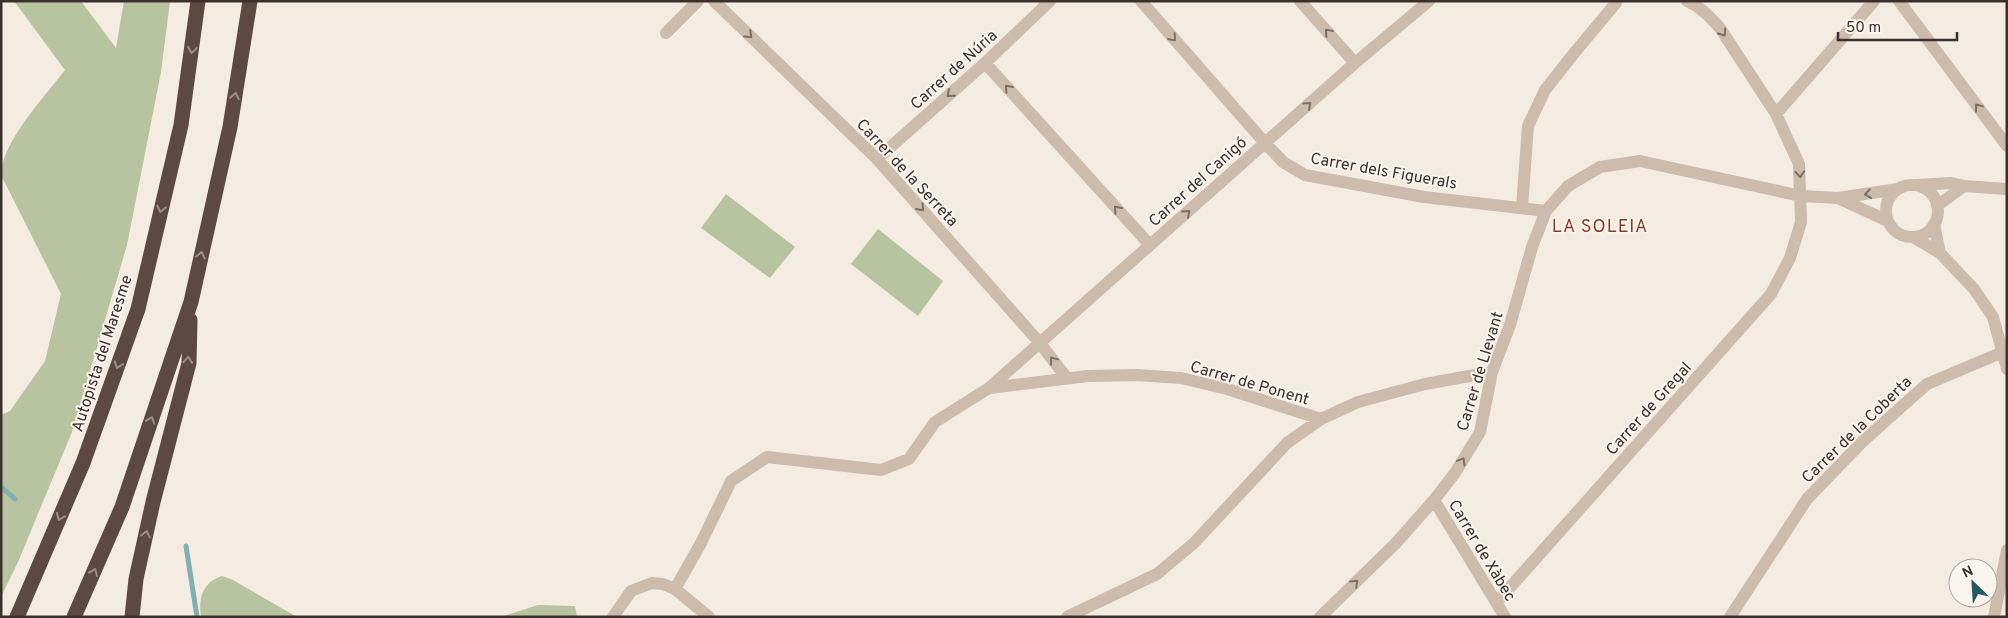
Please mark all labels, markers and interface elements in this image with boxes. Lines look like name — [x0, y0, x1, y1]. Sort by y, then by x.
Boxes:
scale bar — [1838, 10, 1957, 42]
text: 50 m — [1846, 19, 1881, 38]
street label: Carrer de Núria — [907, 26, 1002, 115]
one-way arrow — [1717, 27, 1726, 36]
one-way arrow — [743, 29, 752, 38]
one-way arrow — [1324, 29, 1333, 38]
one-way arrow — [1167, 32, 1175, 41]
one-way arrow — [187, 45, 197, 54]
one-way arrow — [1005, 85, 1014, 94]
one-way arrow — [947, 88, 956, 97]
one-way arrow — [229, 91, 239, 100]
one-way arrow — [1303, 102, 1312, 111]
one-way arrow — [1975, 103, 1984, 113]
street label: Carrer de la Serreta — [851, 115, 962, 231]
street label: Carrer del Canigó — [1145, 133, 1252, 232]
street label: Carrer dels Figuerals — [1309, 149, 1459, 195]
one-way arrow — [1794, 170, 1805, 178]
one-way arrow — [1864, 188, 1872, 198]
one-way arrow — [915, 203, 924, 212]
one-way arrow — [156, 205, 167, 214]
one-way arrow — [1114, 205, 1123, 214]
one-way arrow — [1181, 209, 1190, 218]
district label: LA SOLEIA — [1552, 216, 1648, 239]
one-way arrow — [195, 250, 206, 259]
street label: Autopista del Maresme — [68, 273, 138, 435]
street label: Carrer de Llevant — [1453, 309, 1509, 434]
one-way arrow — [183, 355, 194, 363]
one-way arrow — [1050, 357, 1058, 366]
street label: Carrer de Ponent — [1188, 357, 1311, 410]
street label: Carrer de Gregal — [1602, 359, 1697, 460]
one-way arrow — [114, 361, 124, 369]
street label: Carrer de la Coberta — [1798, 373, 1917, 488]
one-way arrow — [145, 417, 155, 425]
one-way arrow — [1455, 458, 1465, 467]
street label: Carrer de Xàbec — [1443, 497, 1519, 605]
one-way arrow — [55, 512, 66, 521]
one-way arrow — [140, 530, 151, 539]
north arrow — [1948, 558, 1998, 608]
text: N — [1960, 563, 1976, 582]
one-way arrow — [87, 568, 98, 577]
one-way arrow — [1349, 580, 1358, 589]

